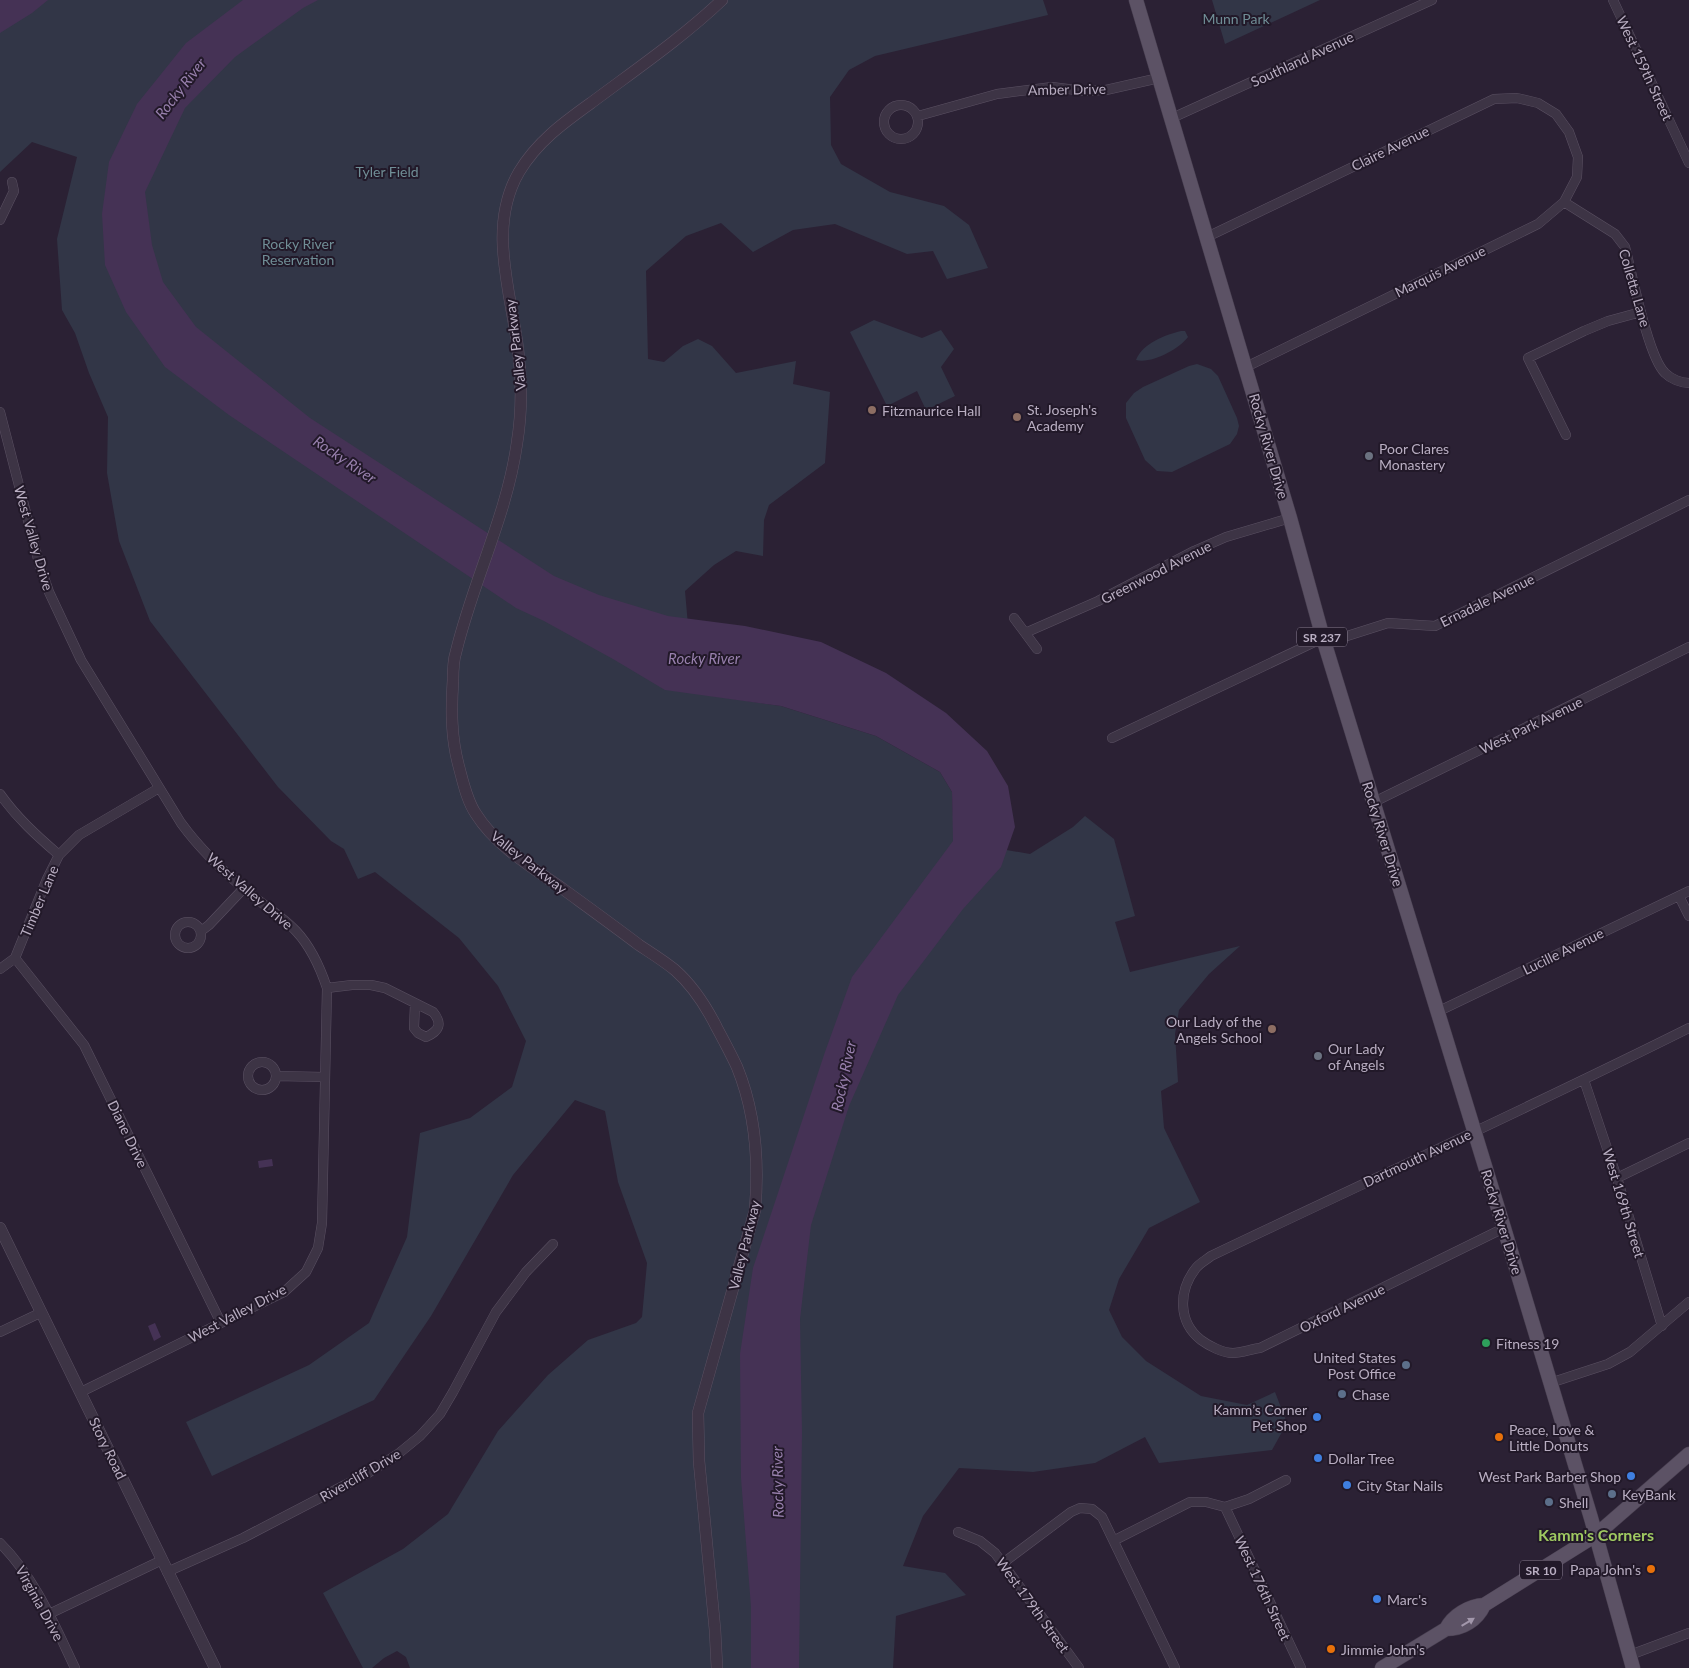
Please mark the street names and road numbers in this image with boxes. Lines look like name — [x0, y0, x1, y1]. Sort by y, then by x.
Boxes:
street label: West 159th Street — [1613, 13, 1677, 123]
street label: Southland Avenue — [1248, 28, 1356, 90]
street label: Amber Drive — [1028, 80, 1106, 98]
street label: Claire Avenue — [1348, 122, 1432, 174]
street label: Marquis Avenue — [1392, 242, 1488, 300]
street label: Colletta Lane — [1616, 247, 1654, 329]
street label: Valley Parkway — [501, 298, 529, 392]
street label: Rocky River Drive — [1246, 391, 1292, 501]
street label: West Valley Drive — [11, 484, 57, 592]
street label: Greenwood Avenue — [1098, 537, 1214, 607]
street label: Ernadale Avenue — [1437, 570, 1537, 630]
road number: SR 237 — [1297, 628, 1347, 646]
street label: West Park Avenue — [1477, 693, 1585, 757]
street label: Rocky River Drive — [1359, 780, 1407, 888]
street label: Valley Parkway — [488, 827, 571, 897]
street label: West Valley Drive — [204, 849, 296, 933]
street label: Timber Lane — [16, 863, 62, 939]
street label: Lucille Avenue — [1520, 924, 1606, 978]
street label: Diane Drive — [104, 1097, 152, 1171]
street label: Dartmouth Avenue — [1360, 1126, 1474, 1190]
street label: West 169th Street — [1599, 1146, 1649, 1260]
street label: Rocky River Drive — [1478, 1168, 1526, 1276]
street label: Valley Parkway — [725, 1198, 764, 1292]
street label: West Valley Drive — [185, 1280, 289, 1346]
street label: Oxford Avenue — [1297, 1280, 1387, 1336]
street label: Story Road — [86, 1414, 130, 1482]
street label: Rivercliff Drive — [317, 1445, 403, 1505]
street label: West 176th Street — [1231, 1533, 1295, 1643]
street label: West 179th Street — [993, 1554, 1073, 1656]
road number: SR 10 — [1520, 1560, 1562, 1580]
street label: Virginia Drive — [12, 1562, 68, 1644]

